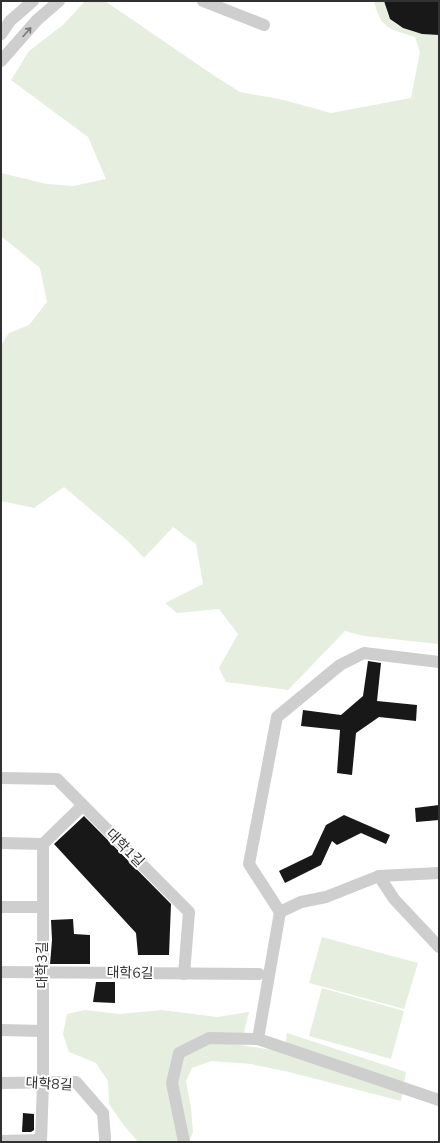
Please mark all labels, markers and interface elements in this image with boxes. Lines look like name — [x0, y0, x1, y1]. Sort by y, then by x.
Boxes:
one-way arrow — [22, 26, 31, 37]
street label: 대학1길 — [102, 825, 148, 871]
street label: 대학3길 — [33, 941, 52, 989]
street label: 대학6길 — [106, 963, 154, 983]
street label: 대학8길 — [25, 1073, 73, 1095]

